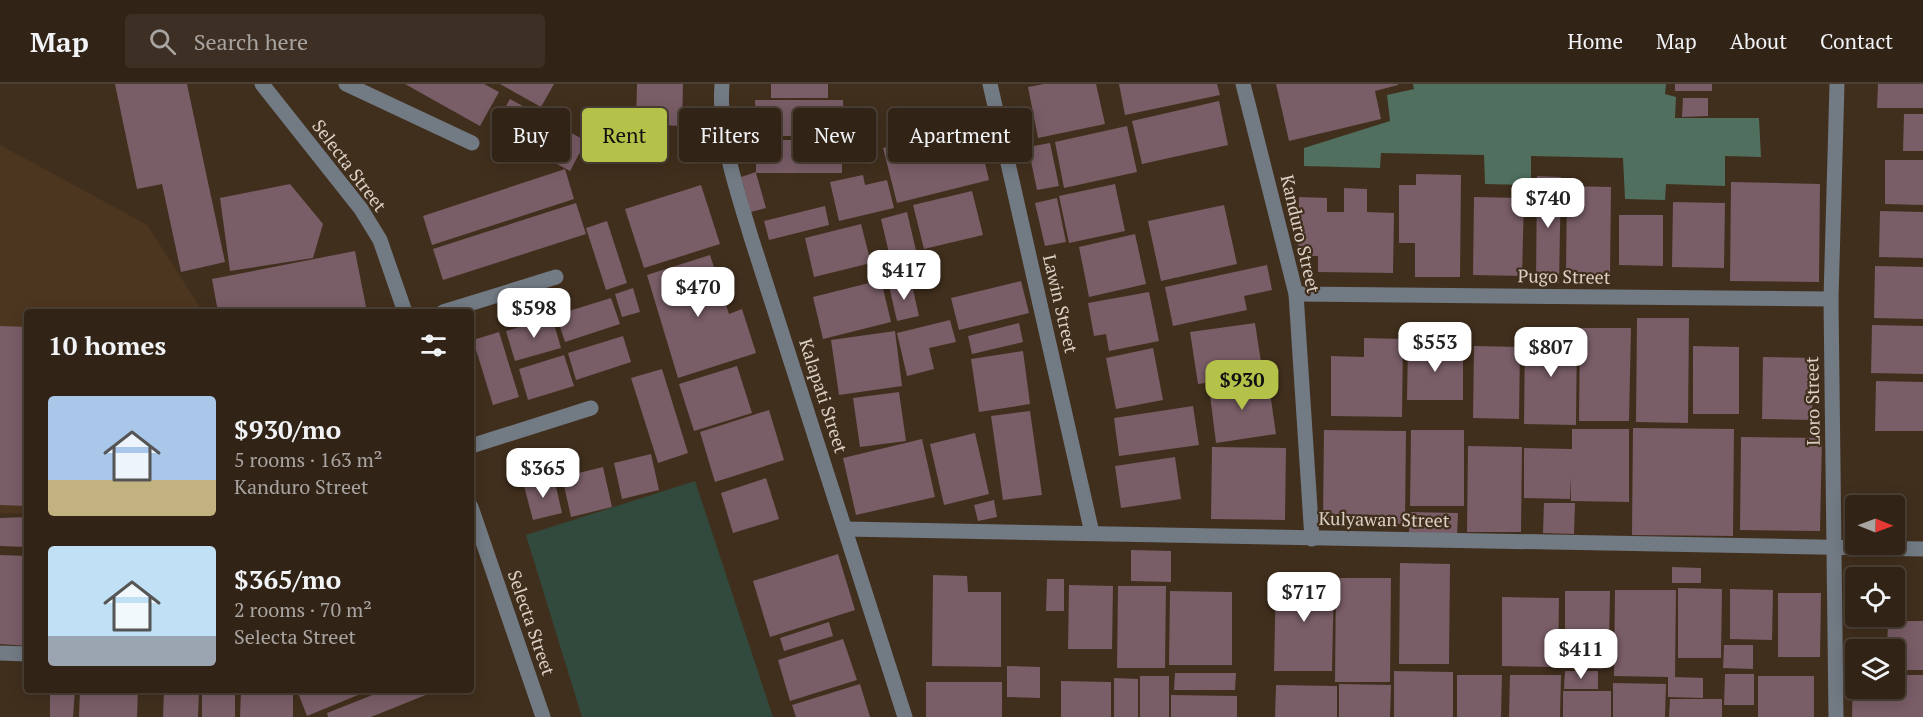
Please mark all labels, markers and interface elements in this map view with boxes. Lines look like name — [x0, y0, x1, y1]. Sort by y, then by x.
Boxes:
search box — [125, 14, 545, 68]
text: Map — [30, 23, 89, 60]
icon: search — [146, 25, 179, 58]
text: Search here — [194, 27, 308, 56]
text: Home — [1567, 27, 1623, 55]
text: Map — [1656, 27, 1697, 55]
text: About — [1730, 27, 1787, 55]
text: Contact — [1820, 27, 1893, 55]
chip: Buy — [492, 108, 570, 162]
chip: Rent — [582, 108, 667, 162]
chip: Filters — [679, 108, 781, 162]
chip: New — [793, 108, 876, 162]
chip: Apartment — [888, 108, 1032, 162]
street label: Selecta Street — [307, 114, 393, 217]
street label: Kanduro Street — [1276, 172, 1326, 296]
pin: $740 — [1512, 178, 1584, 229]
text: $740 — [1525, 184, 1571, 211]
pin: $417 — [868, 250, 940, 301]
street label: Lawin Street — [1038, 252, 1084, 356]
text: $417 — [881, 256, 927, 283]
street label: Pugo Street — [1517, 263, 1611, 289]
pin: $470 — [662, 267, 734, 318]
text: $470 — [675, 273, 721, 300]
pin: $598 — [498, 288, 570, 339]
text: $598 — [511, 294, 557, 321]
pin: $553 — [1399, 322, 1471, 373]
pin: $807 — [1515, 327, 1587, 378]
text: 10 homes — [48, 328, 166, 362]
text: $553 — [1412, 328, 1458, 355]
icon: filters — [417, 329, 450, 362]
text: $807 — [1528, 333, 1574, 360]
street label: Kalapati Street — [794, 335, 854, 456]
street label: Loro Street — [1799, 356, 1825, 446]
pin: $930 — [1206, 360, 1278, 411]
text: $930 — [1219, 366, 1265, 393]
text: $930/mo — [234, 412, 341, 446]
icon: home — [96, 420, 168, 492]
text: 5 rooms · 163 m² — [234, 446, 382, 473]
pin: $365 — [507, 448, 579, 499]
text: $365 — [520, 454, 566, 481]
text: Kanduro Street — [234, 473, 368, 500]
north arrow — [1845, 495, 1905, 555]
map controls — [1845, 495, 1905, 699]
street label: Kulyawan Street — [1318, 506, 1450, 532]
text: $365/mo — [234, 562, 341, 596]
street label: Selecta Street — [503, 567, 561, 679]
button: locate — [1845, 567, 1905, 627]
icon: home — [96, 570, 168, 642]
pin: $717 — [1268, 572, 1340, 623]
text: $717 — [1281, 578, 1327, 605]
text: 2 rooms · 70 m² — [234, 596, 372, 623]
text: Selecta Street — [234, 623, 356, 650]
pin: $411 — [1545, 629, 1617, 680]
text: $411 — [1558, 635, 1604, 662]
button: layers — [1845, 639, 1905, 699]

